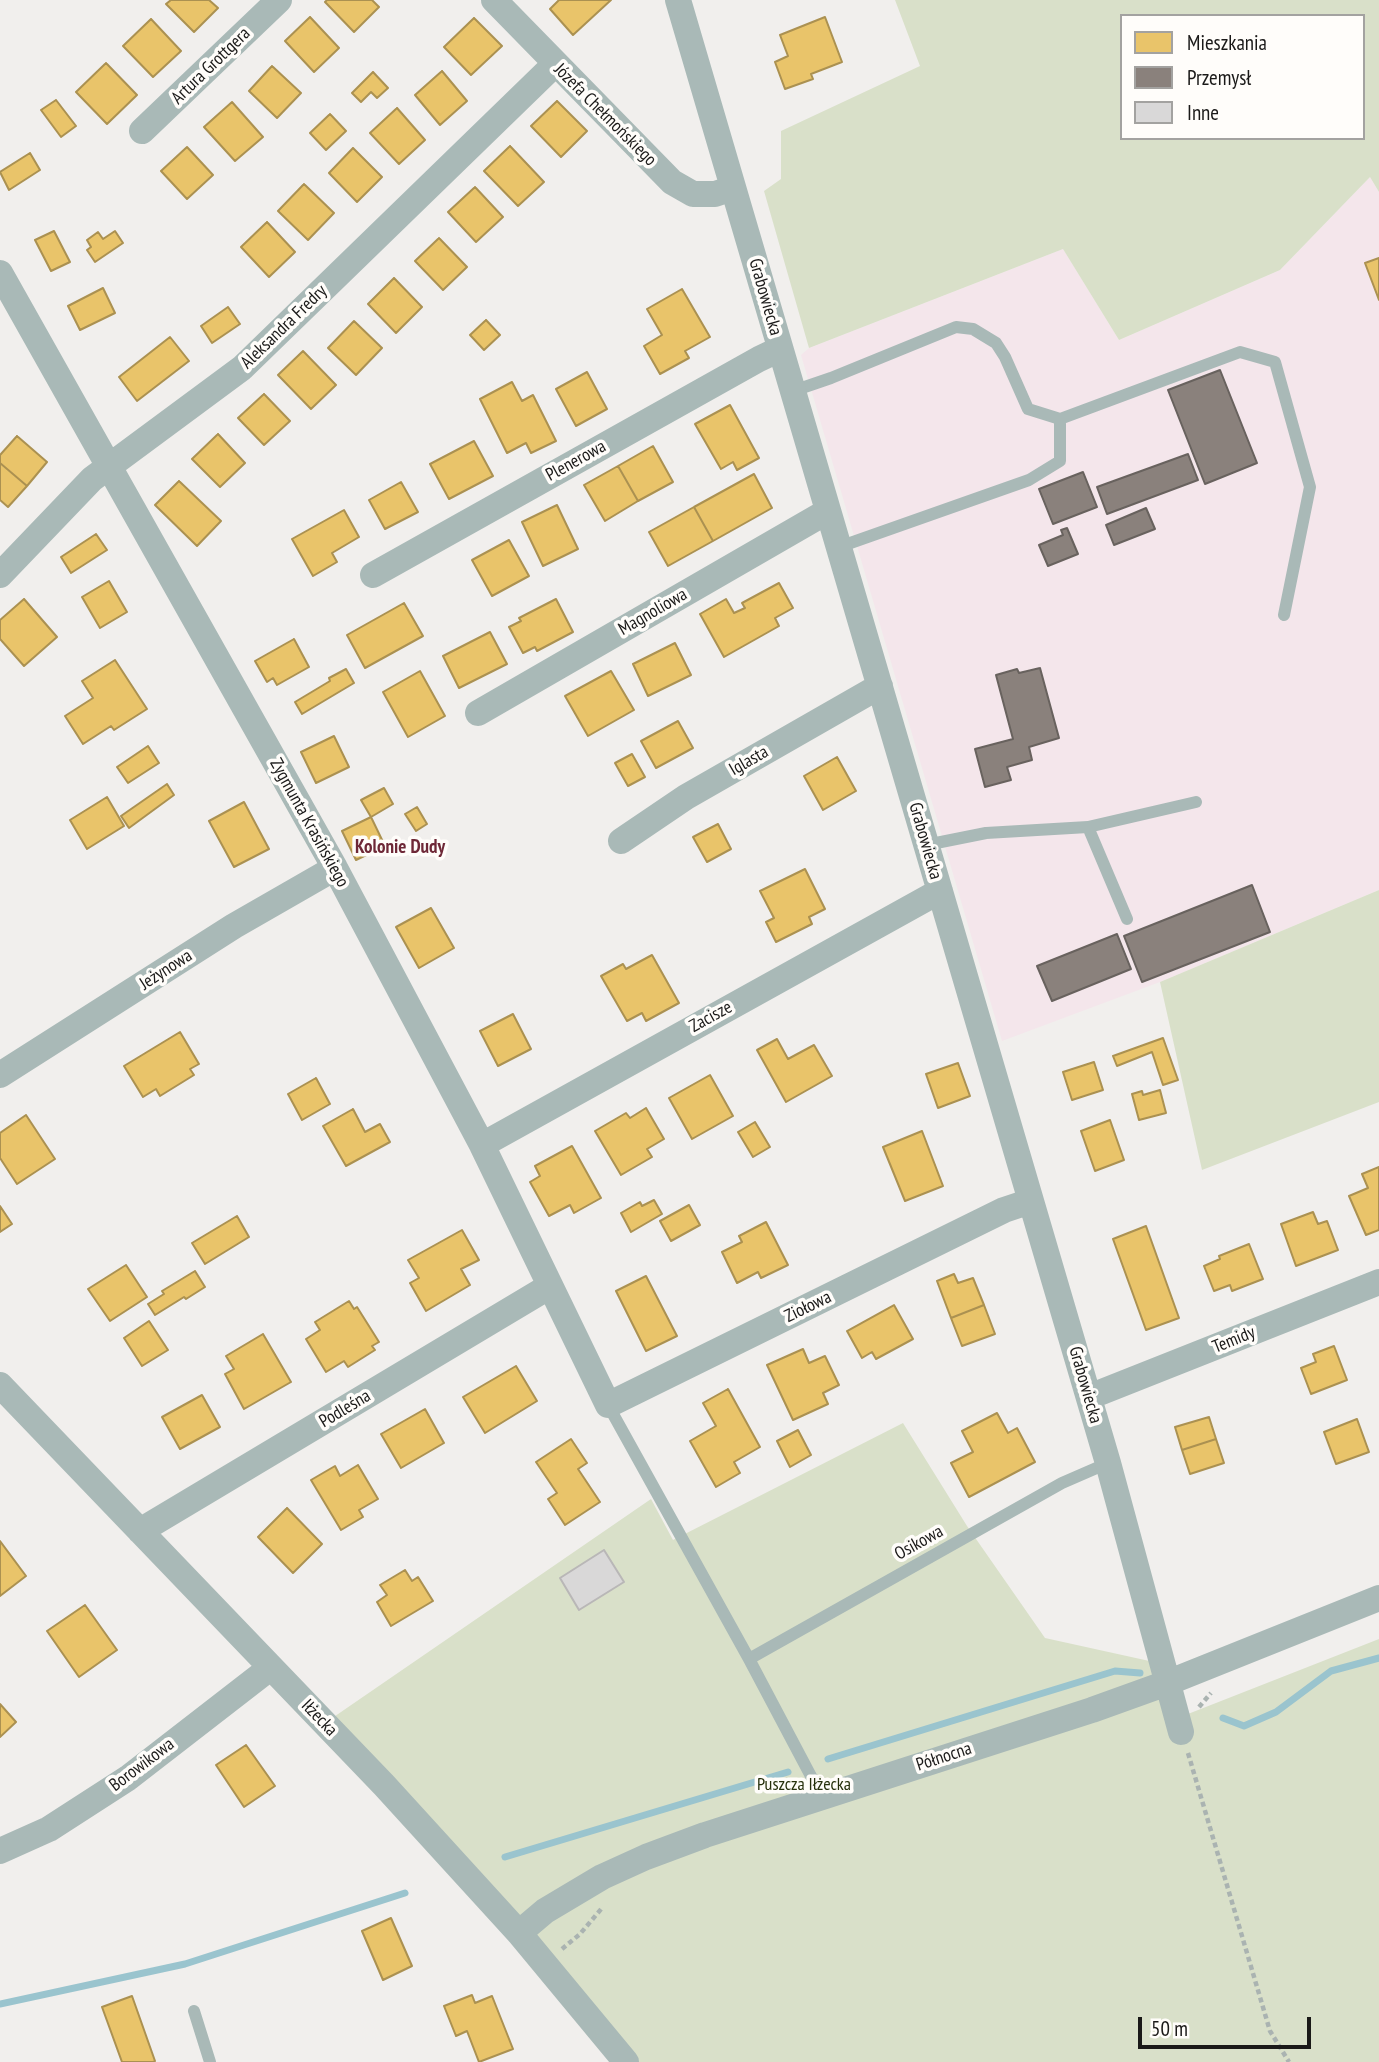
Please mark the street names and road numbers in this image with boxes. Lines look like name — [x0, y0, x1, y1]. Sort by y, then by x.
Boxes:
street label: Artura Grottgera — [167, 23, 255, 109]
street label: Józefa Chełmońskiego — [549, 59, 661, 171]
street label: Grabowiecka — [744, 256, 786, 338]
street label: Aleksandra Fredry — [236, 281, 332, 373]
street label: Plenerowa — [542, 436, 610, 486]
street label: Magnoliowa — [615, 584, 691, 640]
street label: Iglasta — [726, 741, 772, 781]
street label: Zygmunta Krasińskiego — [265, 755, 353, 891]
street label: Grabowiecka — [904, 800, 946, 882]
street label: Jeżynowa — [136, 945, 196, 995]
street label: Zacisze — [686, 997, 736, 1037]
street label: Ziołowa — [781, 1287, 835, 1327]
street label: Temidy — [1210, 1322, 1258, 1358]
street label: Grabowiecka — [1064, 1344, 1106, 1426]
street label: Podleśna — [315, 1385, 375, 1433]
street label: Osikowa — [891, 1521, 947, 1565]
street label: Iłżecka — [296, 1695, 342, 1741]
street label: Borowikowa — [105, 1734, 179, 1796]
street label: Północna — [914, 1738, 974, 1776]

